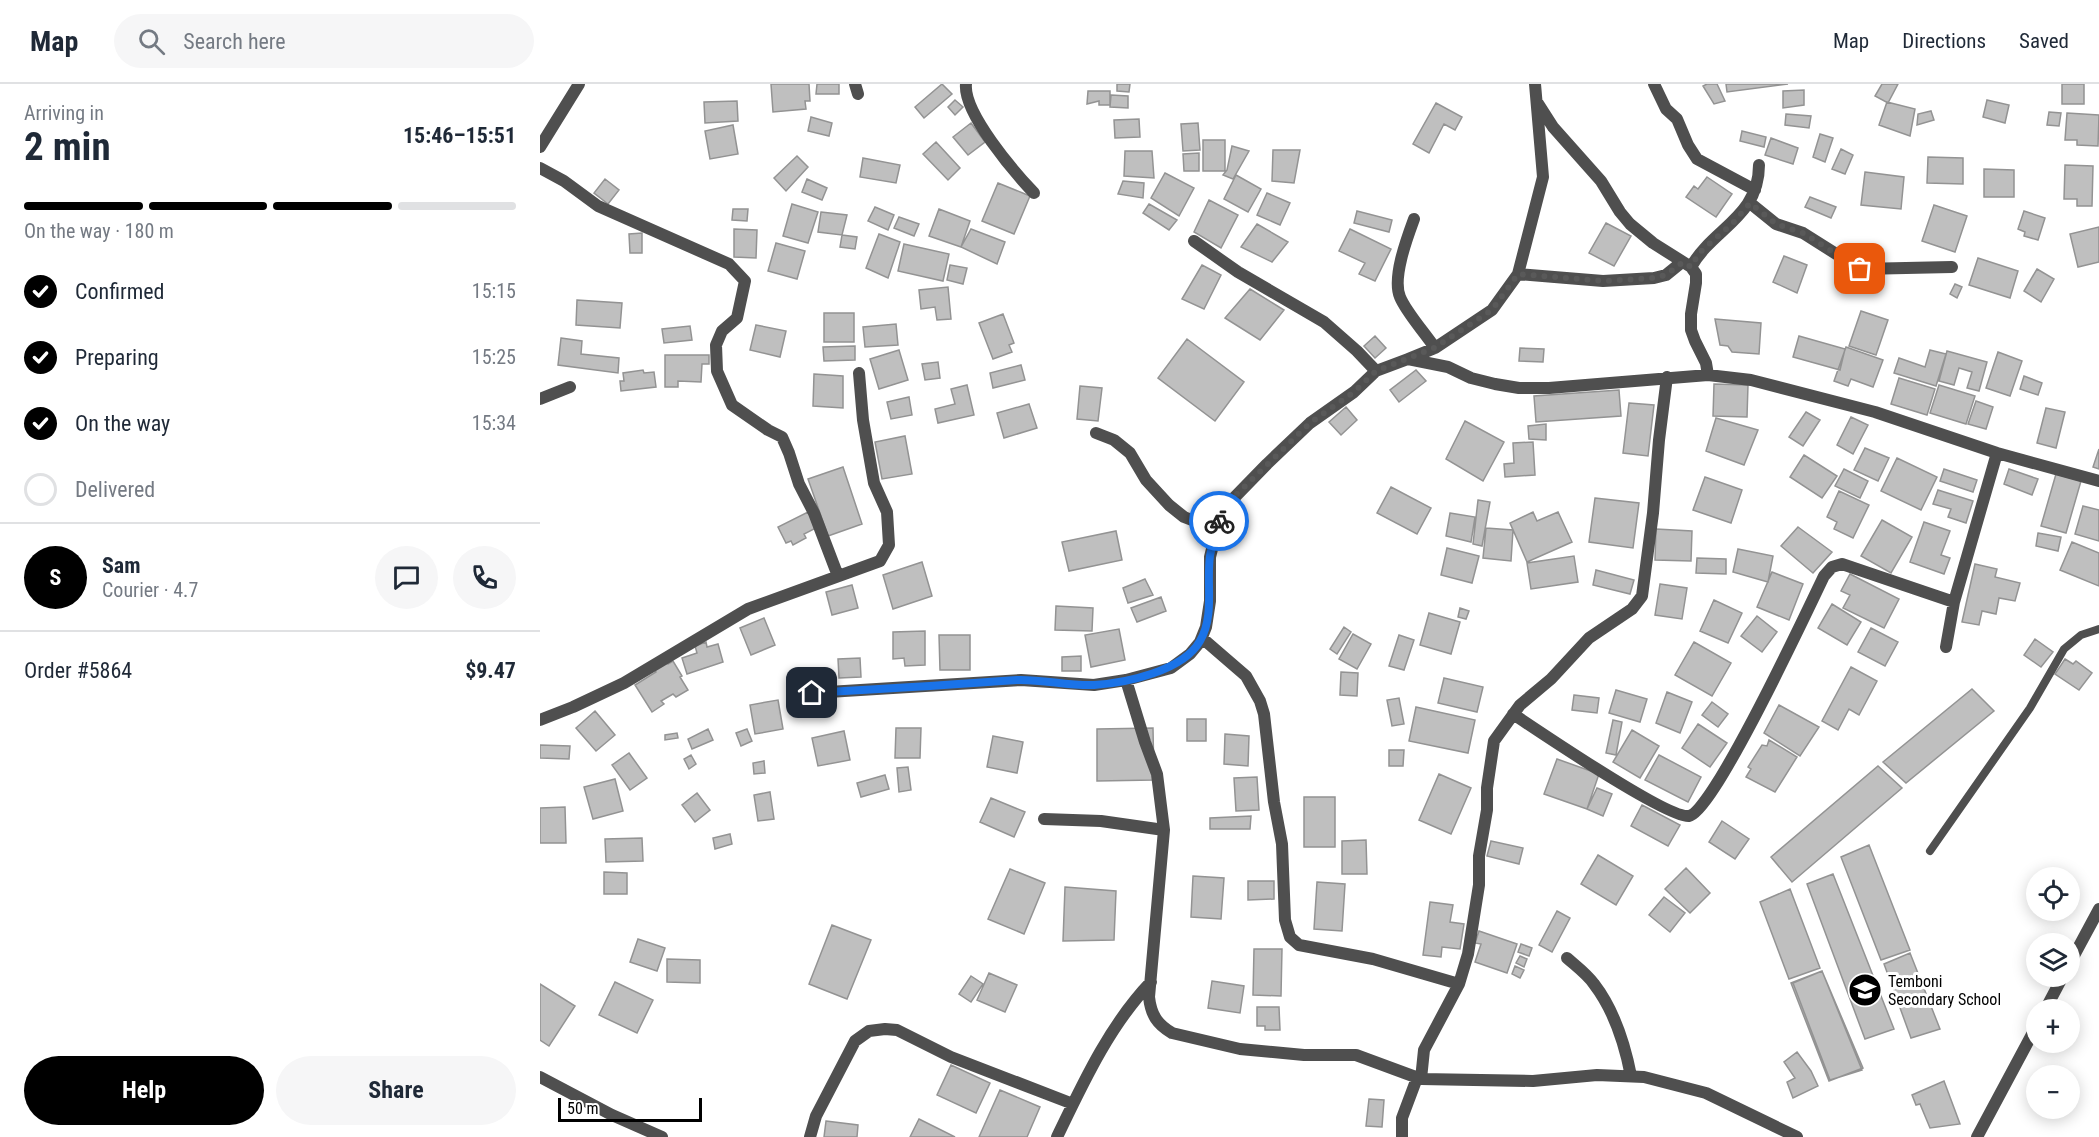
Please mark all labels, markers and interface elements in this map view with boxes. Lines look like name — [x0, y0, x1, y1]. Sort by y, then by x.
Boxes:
search box — [114, 14, 534, 68]
text: Map — [30, 25, 78, 58]
icon: search — [135, 25, 168, 58]
text: Search here — [183, 29, 286, 54]
text: Map — [1833, 29, 1869, 53]
text: Directions — [1902, 29, 1986, 53]
text: Saved — [2019, 29, 2069, 53]
text: Arriving in — [24, 101, 104, 125]
text: 15:46–15:51 — [403, 123, 516, 148]
text: 2 min — [24, 124, 111, 170]
text: On the way · 180 m — [24, 219, 174, 243]
pin — [1834, 243, 1885, 294]
icon: bag — [1843, 252, 1876, 285]
icon: check — [24, 275, 57, 308]
text: Confirmed — [75, 279, 164, 304]
text: 15:15 — [472, 279, 516, 303]
icon: check — [24, 341, 57, 374]
text: Preparing — [75, 345, 159, 370]
text: 15:25 — [472, 345, 516, 369]
icon: check — [24, 407, 57, 440]
text: On the way — [75, 411, 170, 436]
text: 15:34 — [472, 411, 516, 435]
text: Delivered — [75, 477, 155, 502]
courier — [1189, 491, 1249, 551]
icon: bike — [1203, 505, 1236, 538]
button: chat — [375, 546, 438, 609]
button: phone — [453, 546, 516, 609]
text: Sam — [102, 553, 141, 578]
text: S — [50, 565, 61, 590]
text: Courier · 4.7 — [102, 578, 198, 602]
text: Order #5864 — [24, 658, 132, 683]
text: $9.47 — [465, 658, 516, 683]
pin — [786, 667, 837, 718]
icon: home — [795, 676, 828, 709]
map controls — [2026, 867, 2080, 1119]
button: locate — [2026, 867, 2080, 921]
button: layers — [2026, 933, 2080, 987]
school or university icon: Temboni Secondary School — [1847, 972, 1883, 1008]
place label: Temboni Secondary School — [1888, 972, 2001, 1009]
button: + — [2026, 999, 2080, 1053]
button: Help — [24, 1056, 264, 1125]
button: Share — [276, 1056, 516, 1125]
button: − — [2026, 1065, 2080, 1119]
scale bar — [558, 1095, 702, 1122]
text: 50 m — [567, 1099, 599, 1118]

